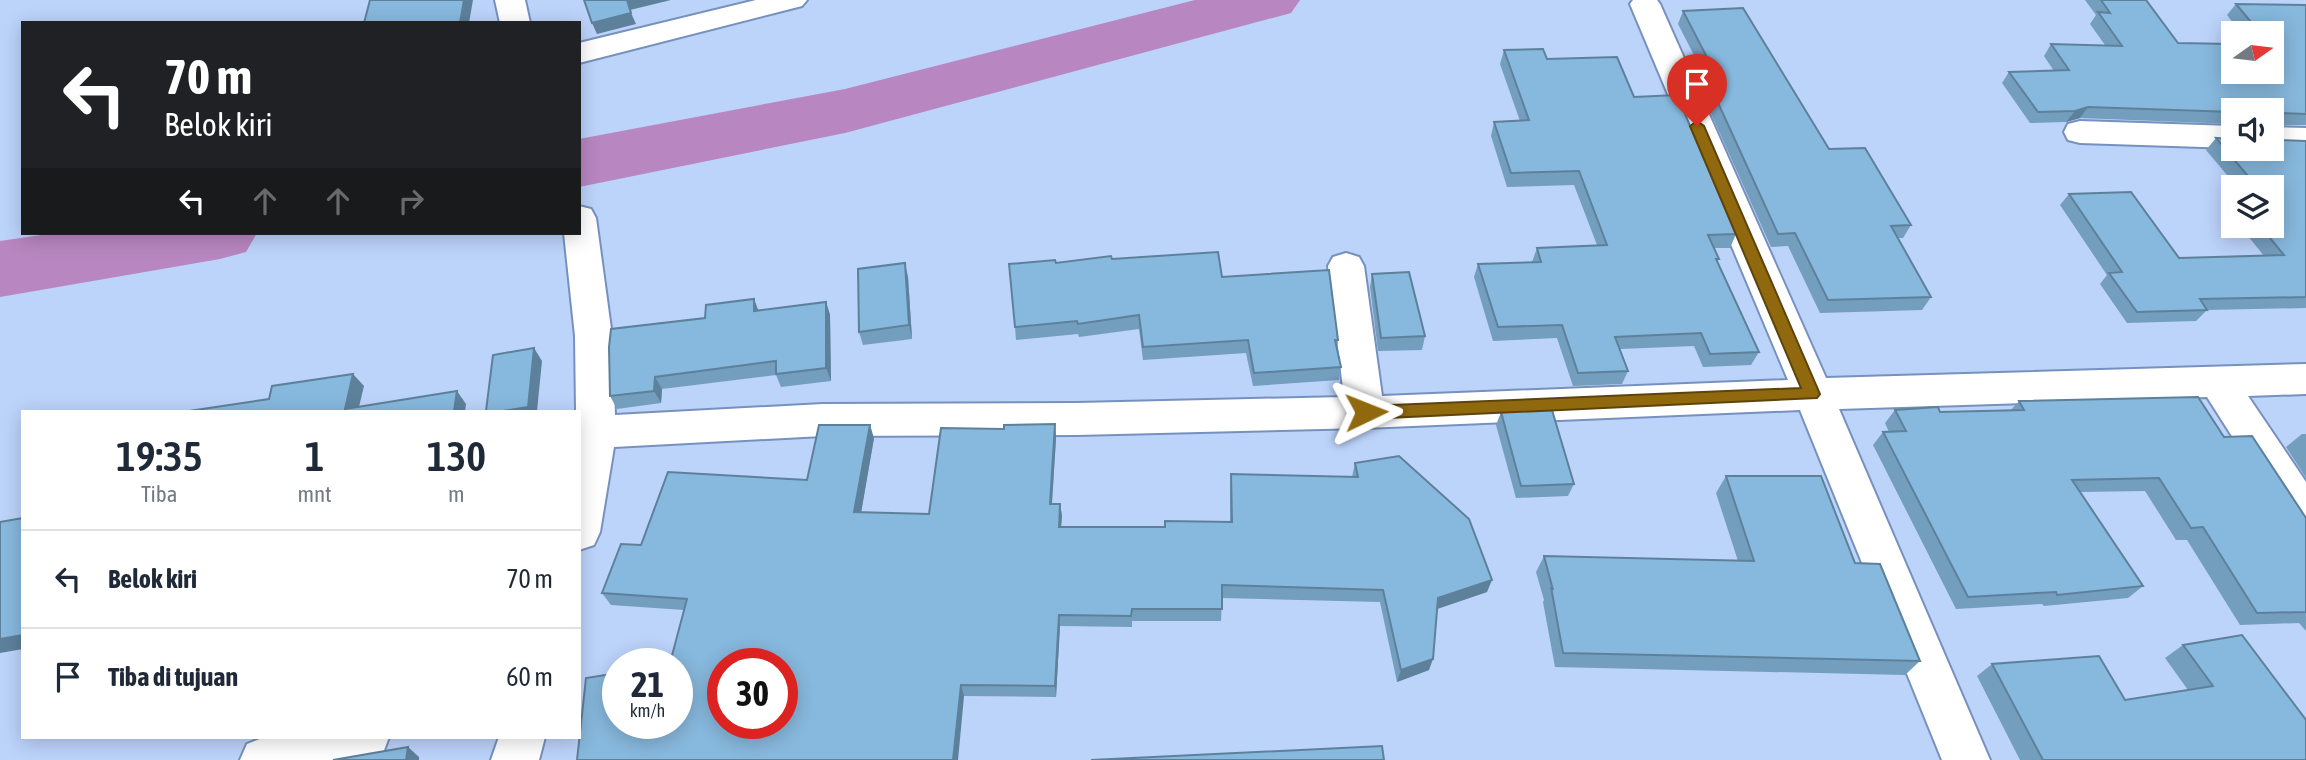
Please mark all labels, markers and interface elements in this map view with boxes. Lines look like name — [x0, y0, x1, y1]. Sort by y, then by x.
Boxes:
north arrow — [2221, 21, 2284, 84]
map controls — [2221, 21, 2284, 238]
text: 70 m — [164, 48, 252, 104]
icon: left — [49, 49, 140, 140]
pin — [1667, 54, 1727, 126]
icon: arrive — [1678, 65, 1716, 103]
button: sound — [2221, 98, 2284, 161]
text: Belok kiri — [164, 106, 273, 143]
button: layers — [2221, 175, 2284, 238]
icon: left — [173, 182, 211, 220]
icon: ahead — [246, 182, 284, 220]
icon: ahead — [319, 182, 357, 220]
icon: right — [392, 182, 430, 220]
position arrow — [1329, 375, 1403, 449]
text: 19:35 — [116, 432, 202, 480]
text: 1 — [305, 432, 324, 480]
text: 130 — [427, 432, 486, 480]
text: Tiba — [141, 481, 177, 507]
text: mnt — [297, 481, 332, 507]
text: m — [448, 481, 465, 507]
icon: left — [49, 560, 87, 598]
text: Belok kiri — [108, 564, 197, 594]
text: 70 m — [506, 564, 553, 594]
speed limit sign: 30 — [707, 648, 798, 739]
icon: arrive — [49, 658, 87, 696]
text: Tiba di tujuan — [108, 662, 238, 692]
text: 60 m — [506, 662, 553, 692]
text: 21 — [631, 664, 664, 704]
text: km/h — [630, 700, 665, 721]

